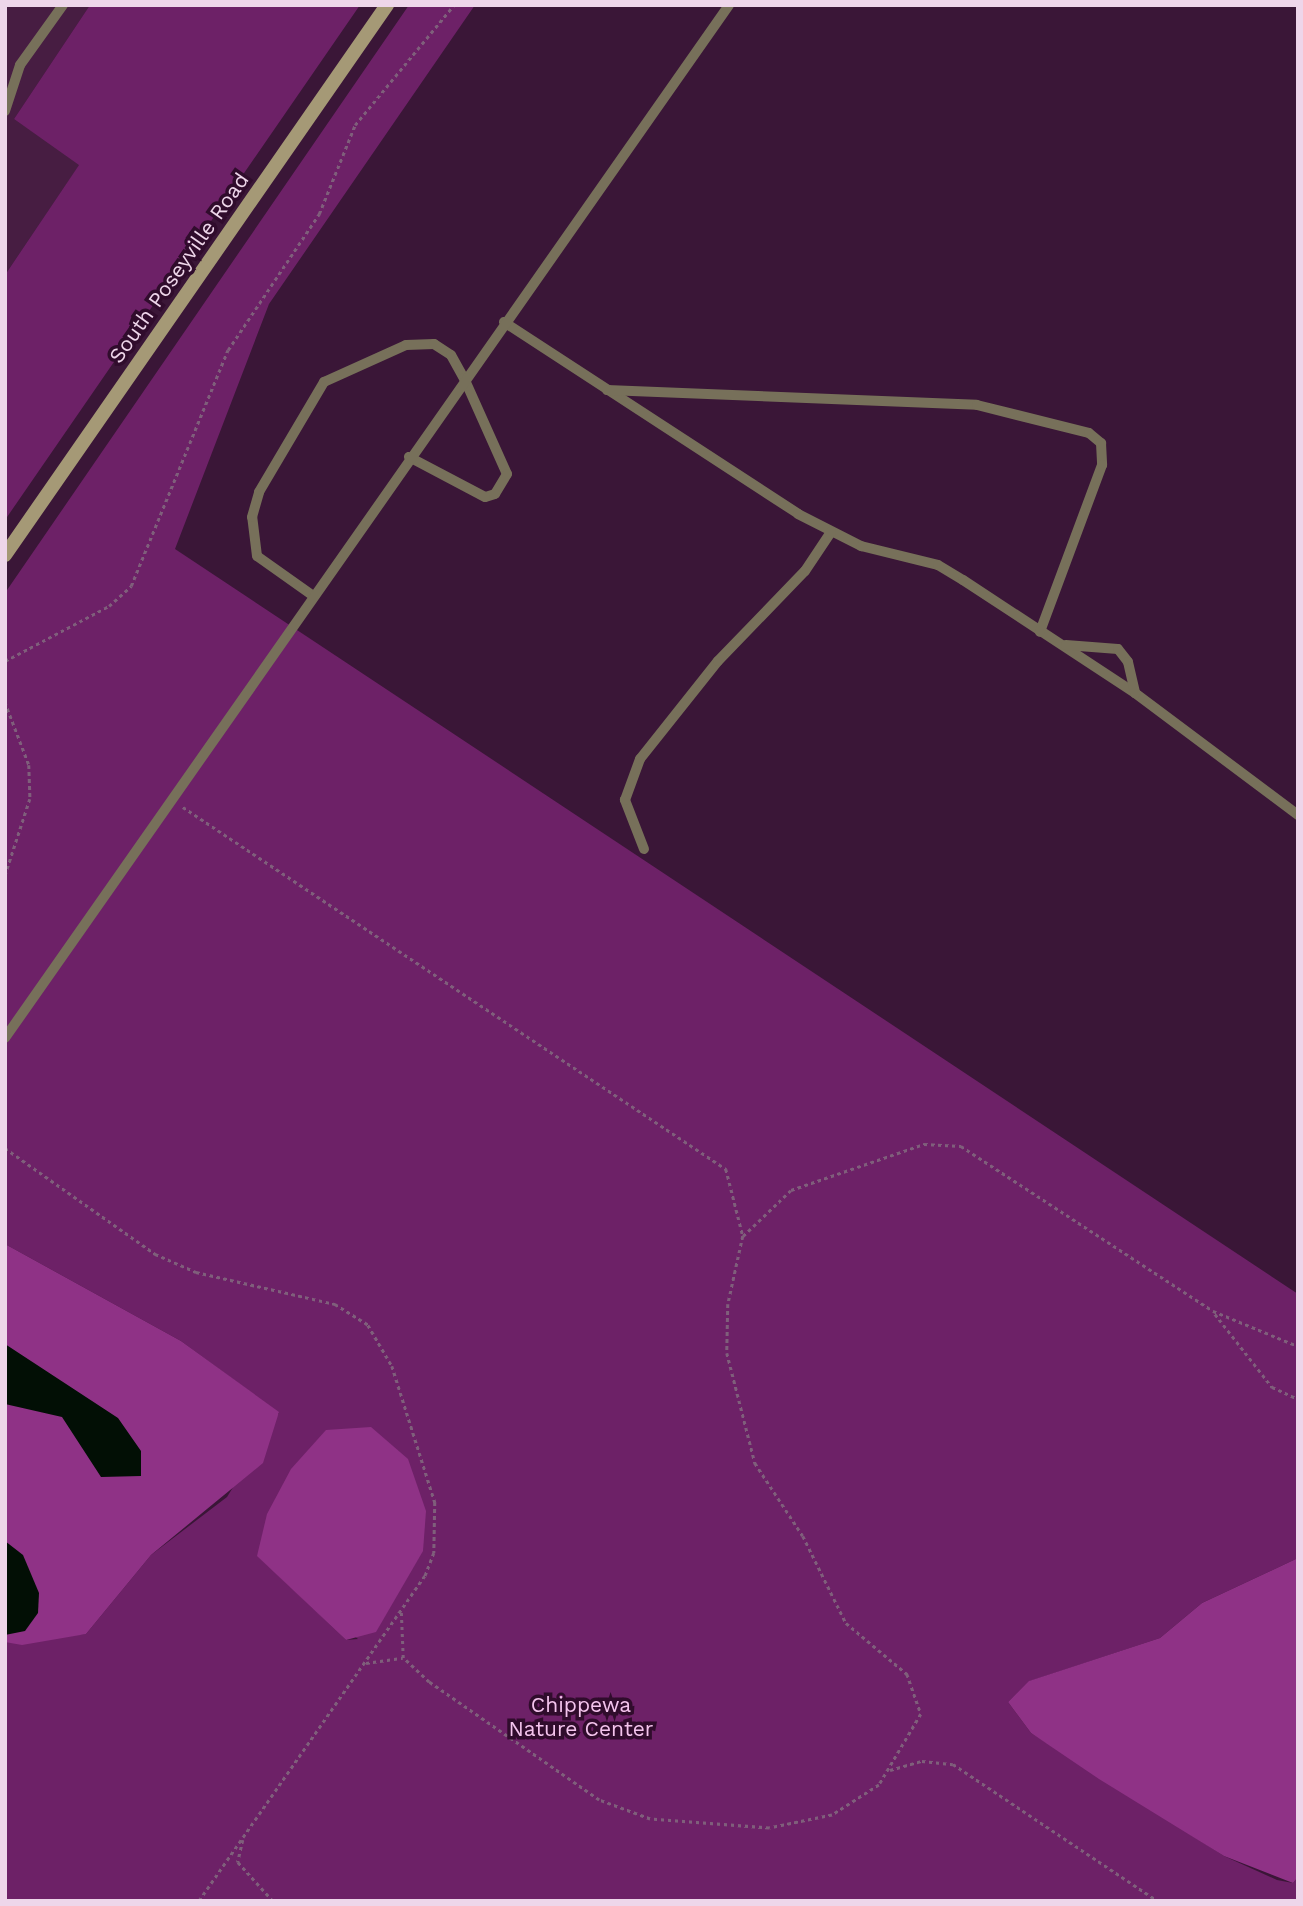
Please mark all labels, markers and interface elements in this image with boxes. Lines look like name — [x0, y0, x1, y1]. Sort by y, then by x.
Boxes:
street label: South Poseyville Road — [104, 168, 254, 368]
park label: Chippewa Nature Center — [509, 1692, 653, 1742]

